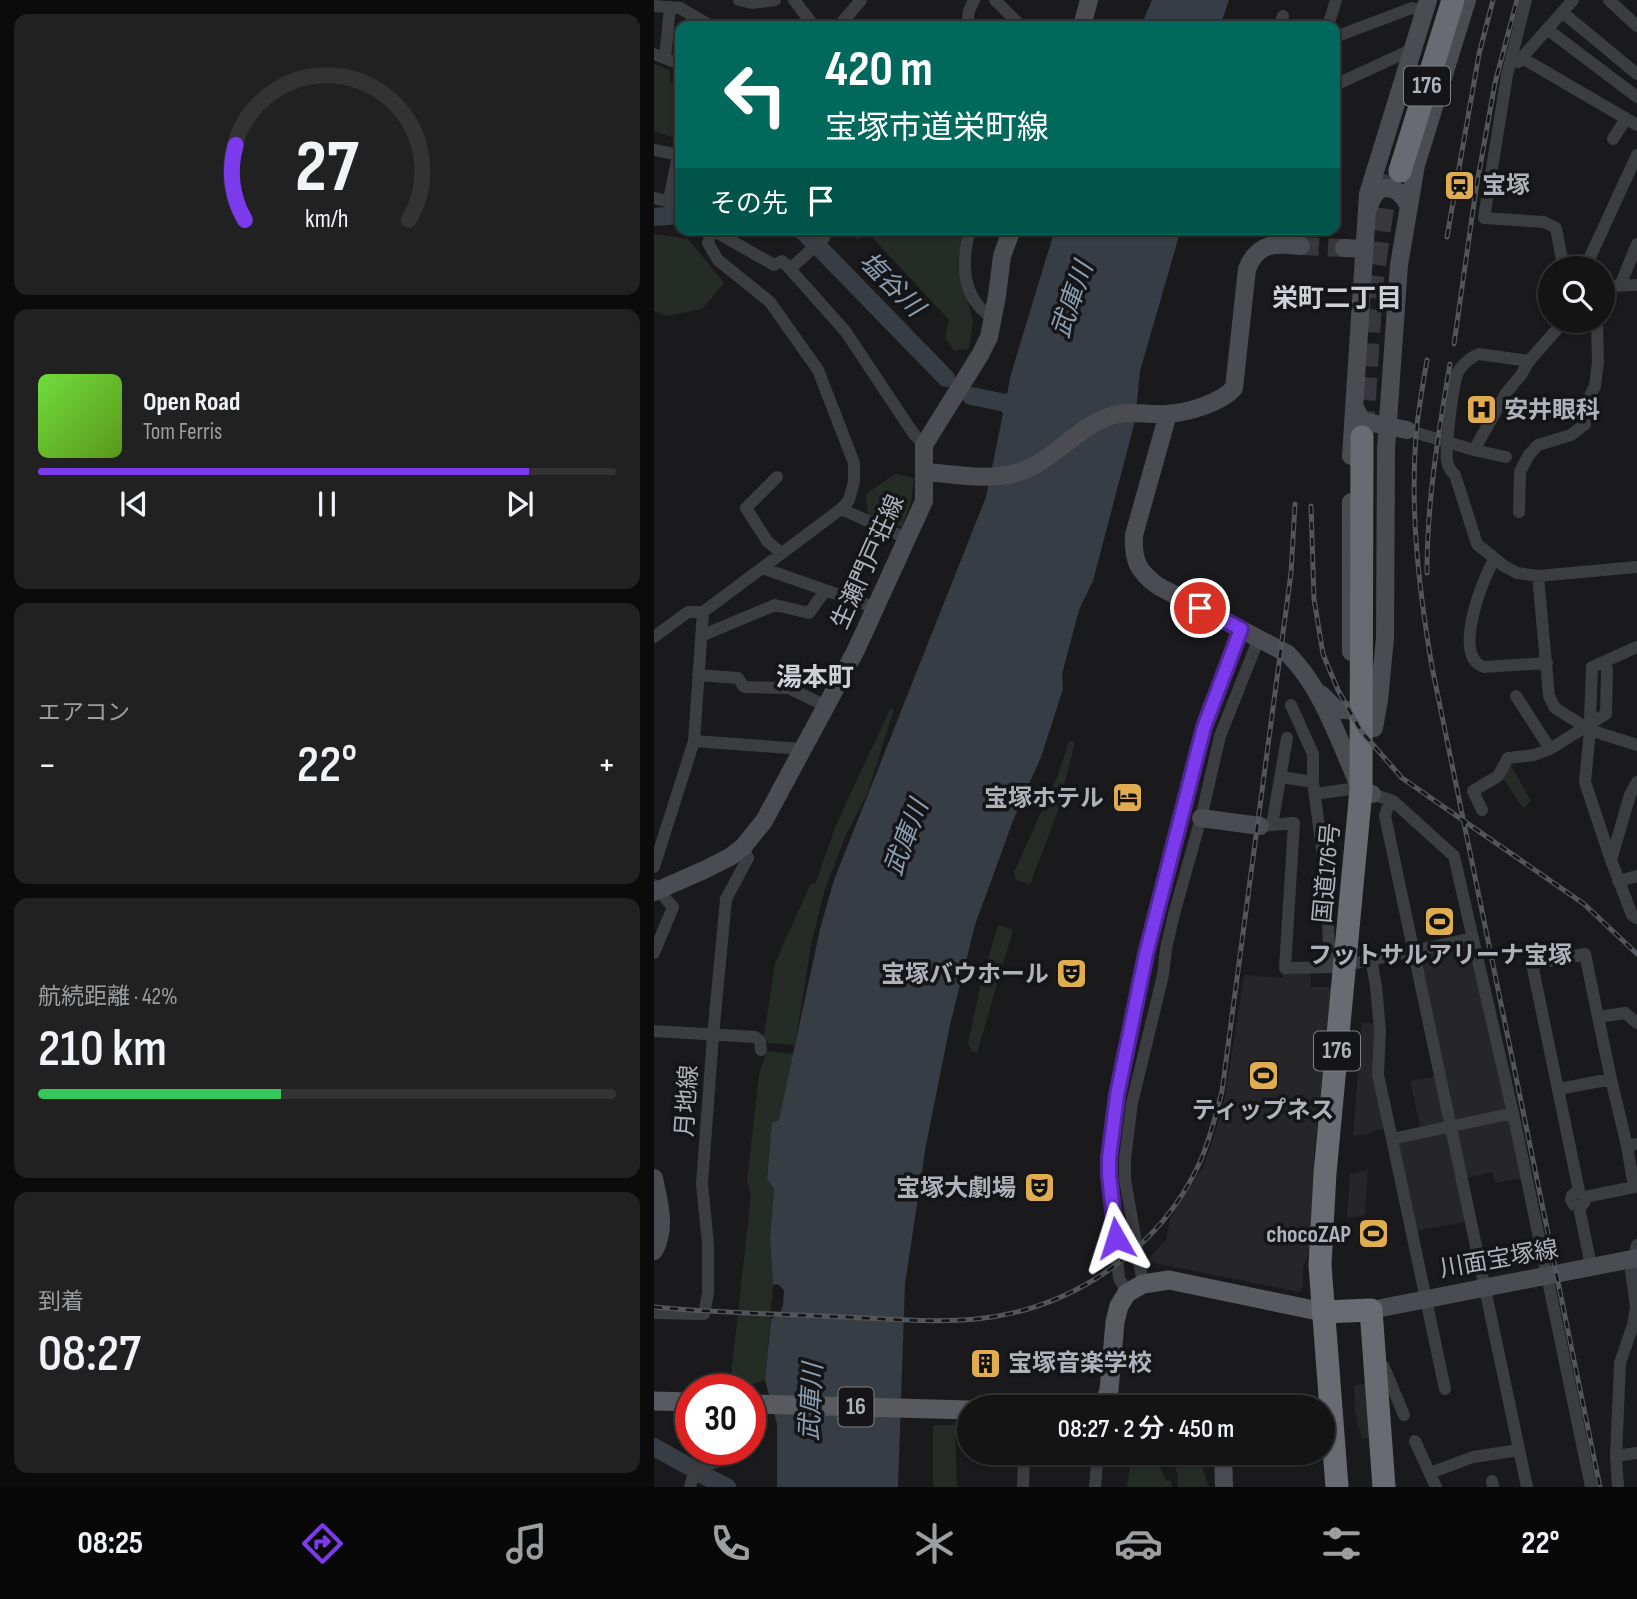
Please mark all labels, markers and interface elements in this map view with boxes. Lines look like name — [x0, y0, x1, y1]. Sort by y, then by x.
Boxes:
text: 420 m — [825, 41, 933, 100]
icon: left — [710, 49, 801, 140]
road number: 176 — [1404, 66, 1450, 106]
text: 宝塚市道栄町線 — [825, 109, 1049, 148]
text: 27 — [295, 125, 359, 213]
station icon: 宝塚 — [1442, 168, 1476, 202]
place label: 宝塚 — [1482, 171, 1530, 200]
icon: arrive — [802, 182, 840, 220]
text: その先 — [710, 189, 788, 220]
text: km/h — [305, 204, 349, 235]
water label: 塩谷川 — [852, 246, 932, 326]
water label: 武庫川 — [1046, 255, 1101, 342]
map controls — [1538, 256, 1615, 333]
button: search — [1538, 256, 1615, 333]
district label: 栄町二丁目 — [1272, 284, 1402, 315]
text: Open Road — [143, 387, 240, 418]
hospital icon: 安井眼科 — [1464, 393, 1498, 427]
place label: 安井眼科 — [1504, 396, 1600, 425]
text: Tom Ferris — [143, 418, 222, 446]
icon: previous — [115, 485, 153, 523]
icon: pause — [308, 485, 346, 523]
icon: next — [501, 485, 539, 523]
street label: 生瀬門戸荘線 — [825, 490, 911, 634]
pin — [1170, 578, 1230, 638]
icon: arrive — [1181, 589, 1219, 627]
district label: 湯本町 — [776, 663, 854, 694]
text: エアコン — [38, 699, 130, 727]
text: 22° — [297, 734, 357, 797]
text: − — [38, 743, 57, 788]
text: + — [597, 743, 616, 788]
hotel icon: 宝塚ホテル — [1110, 781, 1144, 815]
place label: 宝塚ホテル — [984, 784, 1104, 813]
water label: 武庫川 — [879, 793, 937, 880]
street label: 国道176号 — [1308, 822, 1346, 924]
sports icon: フットサルアリーナ宝塚 — [1423, 904, 1457, 938]
place label: フットサルアリーナ宝塚 — [1308, 941, 1572, 970]
theatre icon: 宝塚バウホール — [1055, 957, 1089, 991]
place label: 宝塚バウホール — [881, 960, 1049, 989]
text: 航続距離 · 42% — [38, 983, 178, 1011]
text: 210 km — [38, 1018, 167, 1081]
road number: 176 — [1314, 1032, 1360, 1070]
sports icon: ティップネス — [1246, 1059, 1280, 1093]
street label: 月地線 — [670, 1064, 704, 1138]
place label: ティップネス — [1192, 1096, 1334, 1125]
theatre icon: 宝塚大劇場 — [1022, 1171, 1056, 1205]
place label: 宝塚大劇場 — [896, 1174, 1016, 1203]
position arrow — [1079, 1201, 1153, 1275]
sports icon: chocoZAP — [1357, 1217, 1391, 1251]
place label: chocoZAP — [1266, 1220, 1351, 1249]
street label: 川面宝塚線 — [1437, 1234, 1561, 1284]
text: 到着 — [38, 1288, 84, 1316]
text: 08:27 — [38, 1323, 141, 1386]
building icon: 宝塚音楽学校 — [968, 1346, 1002, 1380]
place label: 宝塚音楽学校 — [1008, 1349, 1152, 1378]
water label: 武庫川 — [794, 1359, 830, 1442]
speed limit sign: 30 — [675, 1374, 766, 1465]
road number: 16 — [838, 1388, 874, 1426]
text: 08:27 · 2 分 · 450 m — [1058, 1414, 1234, 1445]
icon: directions — [298, 1519, 347, 1568]
icon: music — [502, 1519, 551, 1568]
icon: phone — [706, 1519, 755, 1568]
icon: climate — [910, 1519, 959, 1568]
icon: car — [1114, 1519, 1163, 1568]
icon: filters — [1317, 1519, 1366, 1568]
text: 08:25 — [77, 1524, 143, 1563]
text: 22° — [1521, 1524, 1560, 1563]

